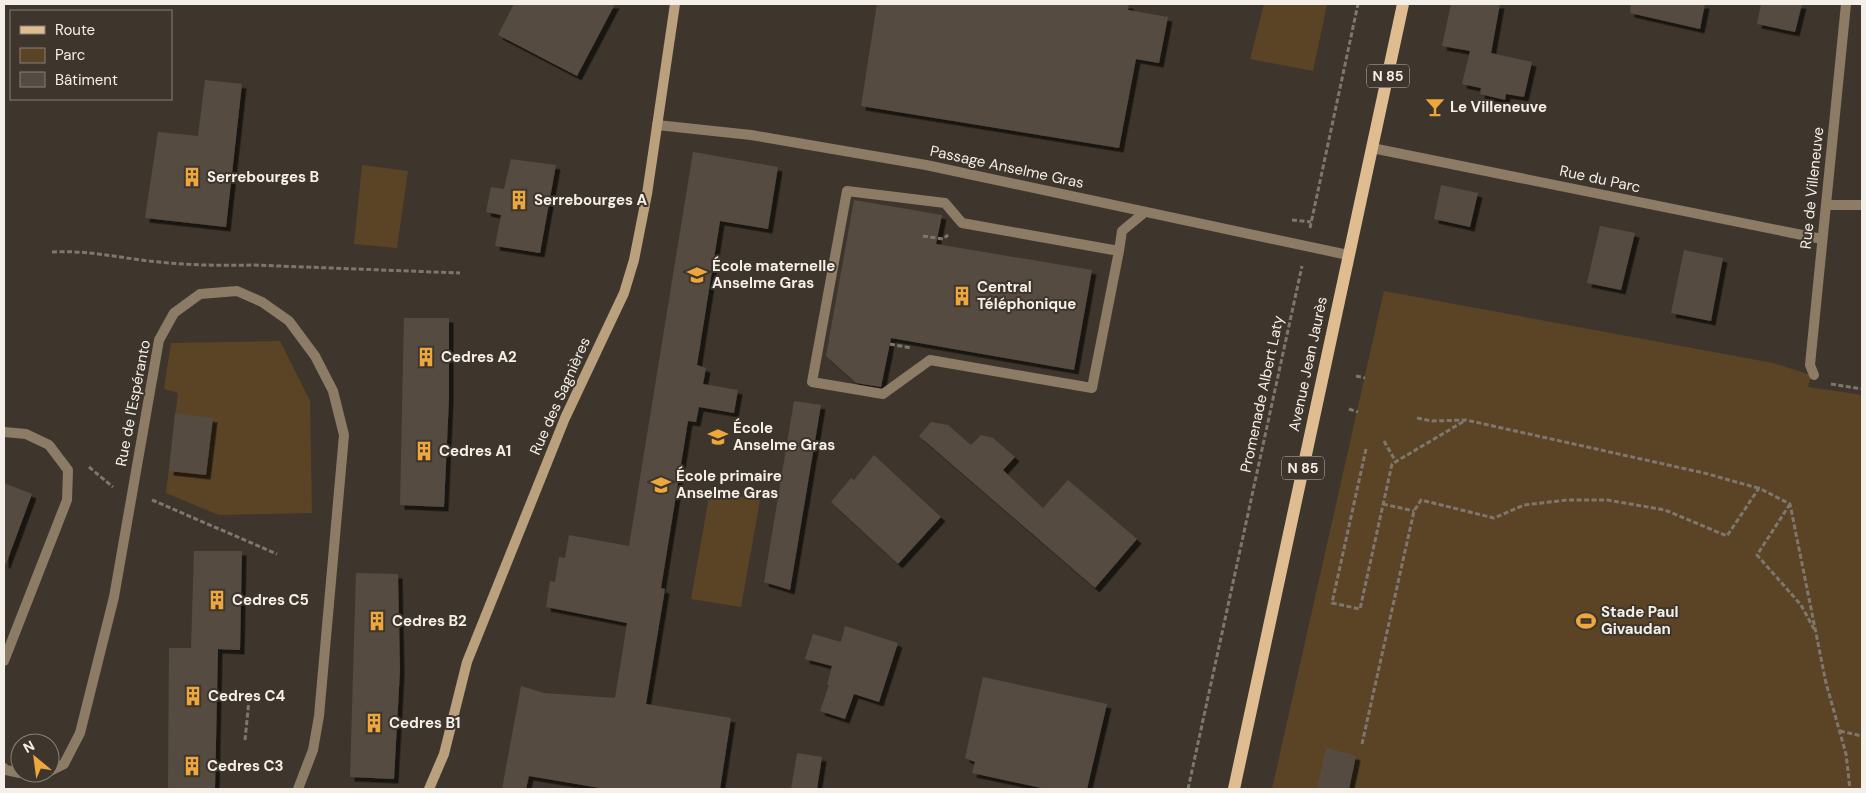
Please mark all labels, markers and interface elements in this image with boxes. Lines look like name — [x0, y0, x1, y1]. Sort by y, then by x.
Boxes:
legend — [10, 10, 172, 100]
text: Route — [55, 20, 95, 40]
text: Parc — [55, 45, 85, 65]
road number: N 85 — [1367, 64, 1409, 88]
text: Bâtiment — [55, 70, 118, 90]
bar icon: Le Villeneuve — [1424, 96, 1446, 118]
place label: Le Villeneuve — [1450, 97, 1547, 117]
street label: Rue de Villeneuve — [1796, 126, 1828, 250]
street label: Passage Anselme Gras — [928, 141, 1086, 193]
street label: Rue du Parc — [1558, 161, 1642, 197]
building icon: Serrebourges B — [181, 166, 203, 188]
place label: Serrebourges B — [207, 167, 319, 187]
building icon: Serrebourges A — [508, 189, 530, 211]
place label: Serrebourges A — [534, 190, 648, 210]
place label: École maternelle Anselme Gras — [712, 256, 835, 293]
school or university icon: École maternelle Anselme Gras — [686, 264, 708, 286]
place label: Central Téléphonique — [977, 277, 1076, 314]
building icon: Central Téléphonique — [951, 285, 973, 307]
street label: Avenue Jean Jaurès — [1284, 295, 1332, 433]
street label: Promenade Albert Laty — [1236, 313, 1289, 474]
street label: Rue des Sagnières — [525, 334, 595, 458]
street label: Rue de l'Espéranto — [111, 338, 155, 468]
building icon: Cedres A2 — [415, 346, 437, 368]
place label: Cedres A2 — [441, 347, 517, 367]
place label: École Anselme Gras — [733, 418, 835, 455]
school or university icon: École Anselme Gras — [707, 426, 729, 448]
building icon: Cedres A1 — [413, 440, 435, 462]
place label: Cedres A1 — [439, 441, 511, 461]
road number: N 85 — [1282, 456, 1324, 479]
place label: École primaire Anselme Gras — [676, 466, 782, 503]
school or university icon: École primaire Anselme Gras — [650, 474, 672, 496]
building icon: Cedres C5 — [206, 589, 228, 611]
place label: Cedres C5 — [232, 590, 309, 610]
place label: Stade Paul Givaudan — [1601, 602, 1678, 639]
building icon: Cedres B2 — [366, 610, 388, 632]
sports icon: Stade Paul Givaudan — [1575, 610, 1597, 632]
place label: Cedres B2 — [392, 611, 467, 631]
building icon: Cedres C4 — [182, 685, 204, 707]
place label: Cedres C4 — [208, 686, 286, 706]
building icon: Cedres B1 — [363, 712, 385, 734]
place label: Cedres B1 — [389, 713, 461, 733]
north arrow — [10, 733, 60, 783]
text: N — [20, 736, 38, 757]
building icon: Cedres C3 — [181, 755, 203, 777]
place label: Cedres C3 — [207, 756, 284, 776]

